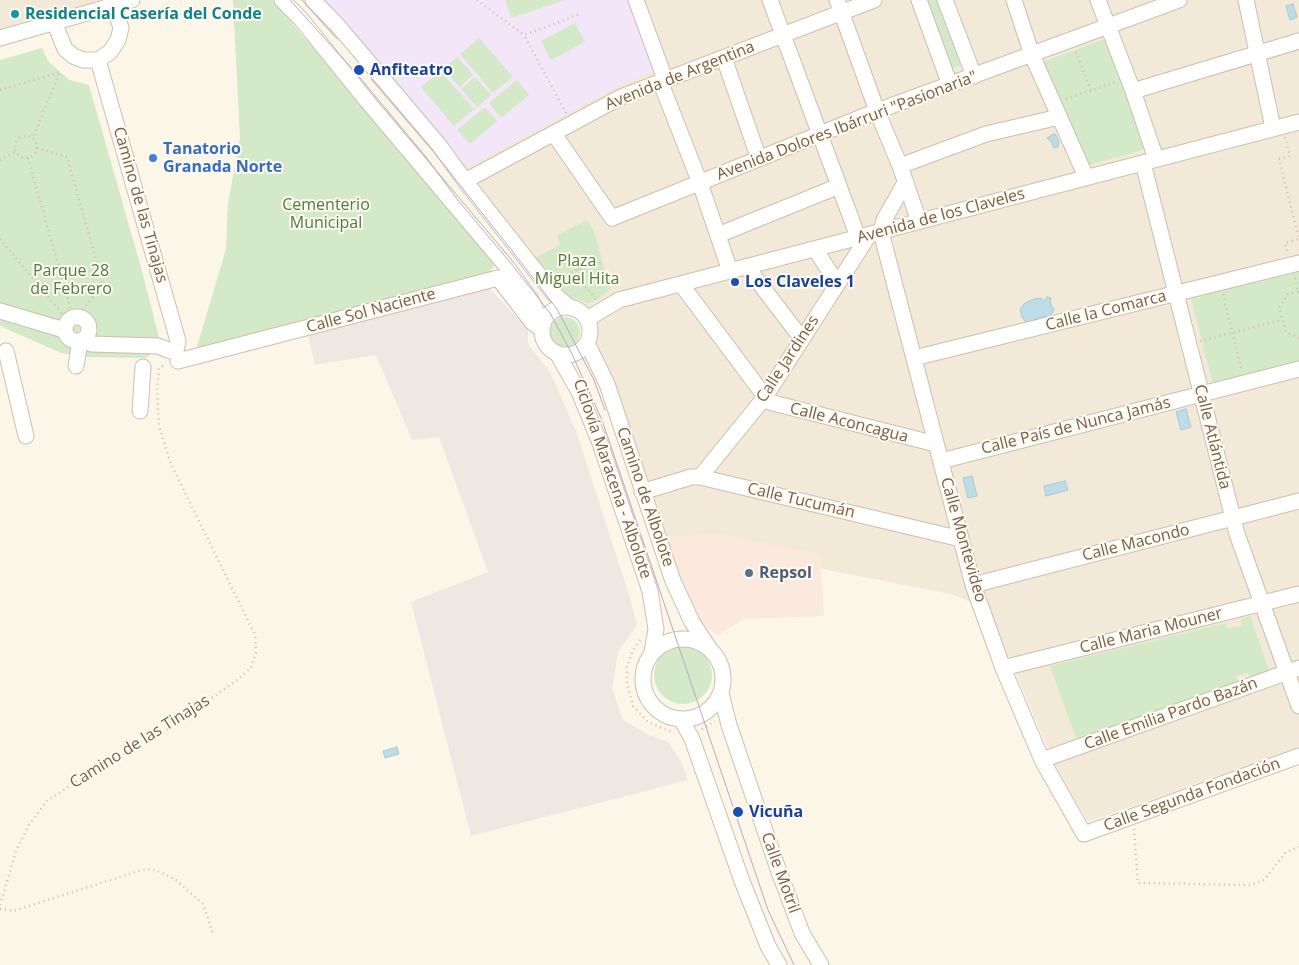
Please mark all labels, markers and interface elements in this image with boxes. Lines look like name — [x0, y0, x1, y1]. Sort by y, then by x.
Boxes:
place label: Residencial Casería del Conde — [25, 4, 262, 24]
marker: Residencial Casería del Conde — [9, 8, 21, 20]
street label: Avenida de Argentina — [603, 37, 757, 115]
place label: Anfiteatro — [370, 60, 453, 80]
marker: Anfiteatro — [352, 63, 366, 77]
street label: Avenida Dolores Ibárruri "Pasionaria" — [714, 67, 980, 185]
street label: Camino de las Tinajas — [109, 125, 171, 285]
place label: Tanatorio Granada Norte — [163, 139, 282, 177]
marker: Tanatorio Granada Norte — [147, 152, 159, 164]
street label: Avenida de los Claveles — [855, 184, 1027, 248]
park label: Cementerio Municipal — [282, 195, 370, 233]
park label: Plaza Miguel Hita — [535, 251, 619, 289]
park label: Parque 28 de Febrero — [30, 261, 112, 299]
place label: Los Claveles 1 — [745, 272, 855, 292]
marker: Los Claveles 1 — [729, 276, 741, 288]
street label: Calle Sol Naciente — [304, 285, 438, 337]
street label: Calle la Comarca — [1044, 287, 1168, 335]
street label: Calle Jardines — [753, 312, 823, 406]
street label: Ciclovía Maracena - Albolote — [569, 377, 655, 581]
street label: Calle Atlántida — [1190, 383, 1234, 491]
street label: Calle País de Nunca Jamás — [979, 393, 1173, 459]
street label: Calle Aconcagua — [788, 399, 910, 447]
street label: Camino de Albolote — [612, 425, 678, 569]
street label: Calle Montevideo — [936, 475, 990, 605]
street label: Calle Tucumán — [745, 479, 857, 523]
street label: Calle Macondo — [1080, 520, 1192, 566]
place label: Repsol — [759, 563, 812, 583]
marker: Repsol — [743, 567, 755, 579]
street label: Calle Maria Mouner — [1078, 604, 1224, 658]
street label: Calle Emilia Pardo Bazán — [1082, 674, 1260, 754]
street label: Camino de las Tinajas — [67, 691, 213, 793]
street label: Calle Segunda Fondación — [1101, 754, 1283, 836]
place label: Vicuña — [749, 802, 803, 822]
marker: Vicuña — [731, 805, 745, 819]
street label: Calle Motril — [757, 830, 803, 916]

